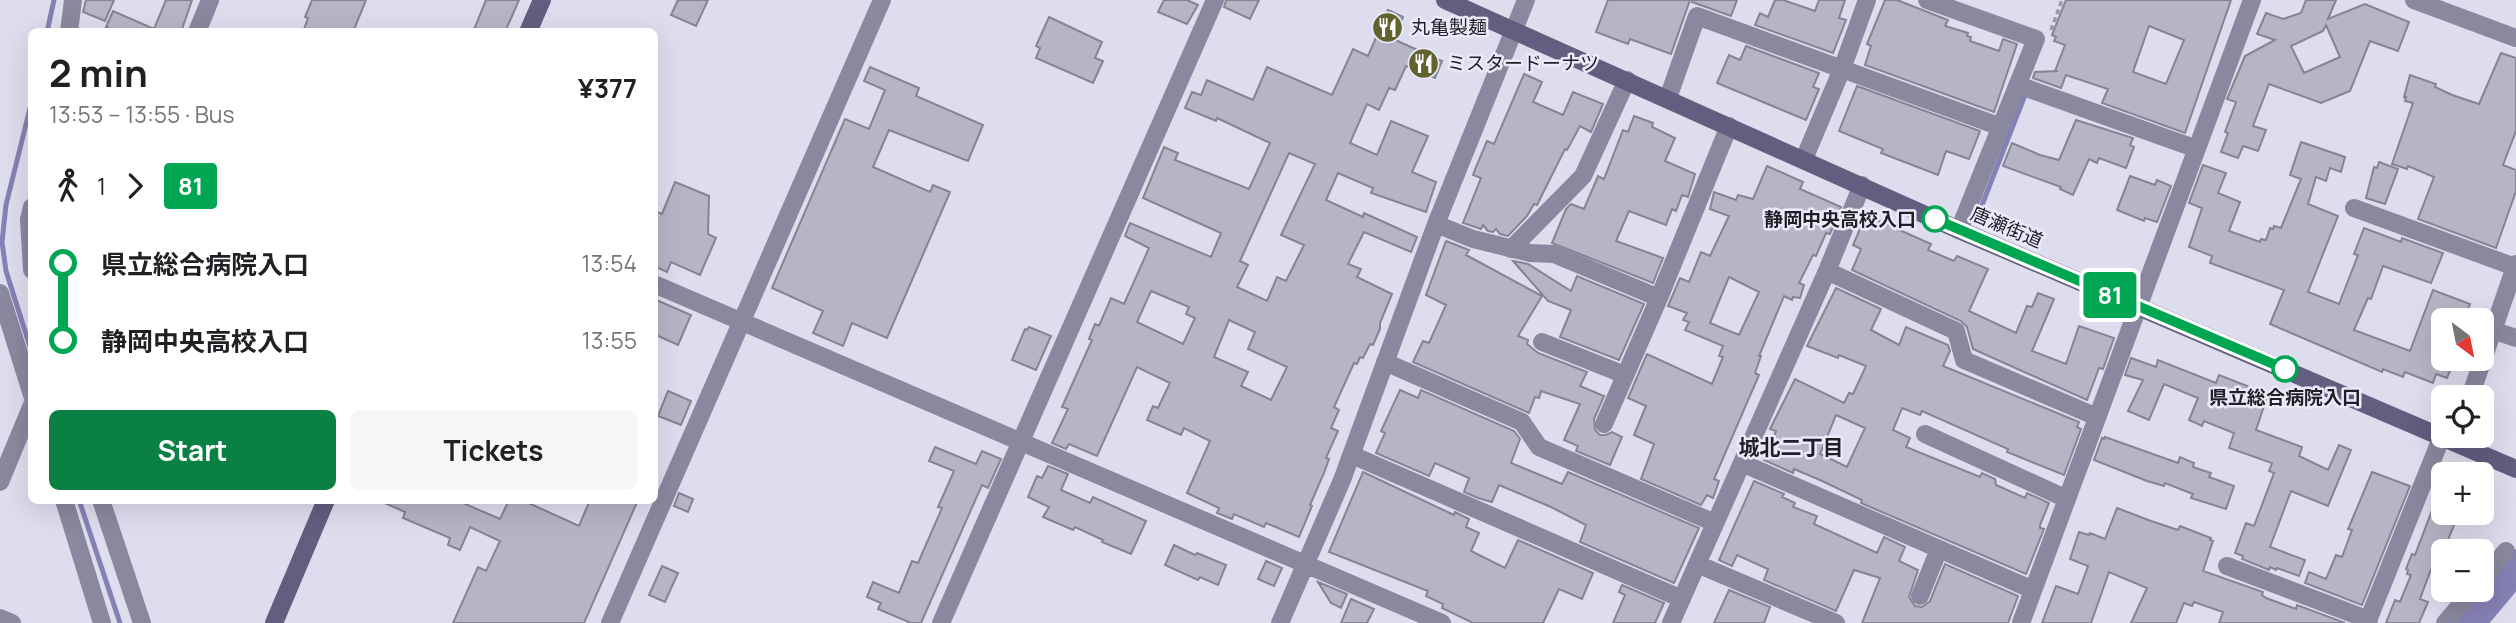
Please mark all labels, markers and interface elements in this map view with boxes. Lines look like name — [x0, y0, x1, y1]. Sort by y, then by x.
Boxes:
restaurant icon: 丸亀製麺 — [1371, 10, 1405, 44]
place label: 丸亀製麺 — [1411, 14, 1487, 40]
text: 2 min — [49, 46, 148, 98]
restaurant icon: ミスタードーナツ — [1407, 46, 1441, 80]
place label: ミスタードーナツ — [1447, 50, 1599, 76]
text: ¥377 — [578, 70, 637, 106]
text: 13:53 – 13:55 · Bus — [49, 98, 235, 130]
icon: walk — [49, 167, 87, 205]
icon: forward — [116, 167, 154, 205]
text: 81 — [178, 169, 203, 202]
text: 1 — [97, 170, 106, 202]
street label: 唐瀬街道 — [1967, 200, 2047, 254]
place label: 静岡中央高校入口 — [1764, 206, 1916, 232]
marker: 静岡中央高校入口 — [1922, 206, 1948, 232]
text: 県立総合病院入口 — [101, 246, 309, 282]
text: 13:54 — [582, 247, 637, 279]
line badge: 81 — [2078, 272, 2142, 318]
text: 81 — [2097, 278, 2123, 311]
north arrow — [2431, 308, 2494, 371]
map controls — [2431, 308, 2494, 602]
text: 静岡中央高校入口 — [101, 323, 309, 359]
text: 13:55 — [582, 324, 637, 356]
marker: 県立総合病院入口 — [2272, 356, 2298, 382]
place label: 県立総合病院入口 — [2209, 384, 2361, 410]
button: locate — [2431, 385, 2494, 448]
button: Start — [49, 410, 336, 490]
button: Tickets — [350, 410, 637, 490]
district label: 城北二丁目 — [1739, 433, 1844, 461]
button: + — [2431, 462, 2494, 525]
button: − — [2431, 539, 2494, 602]

